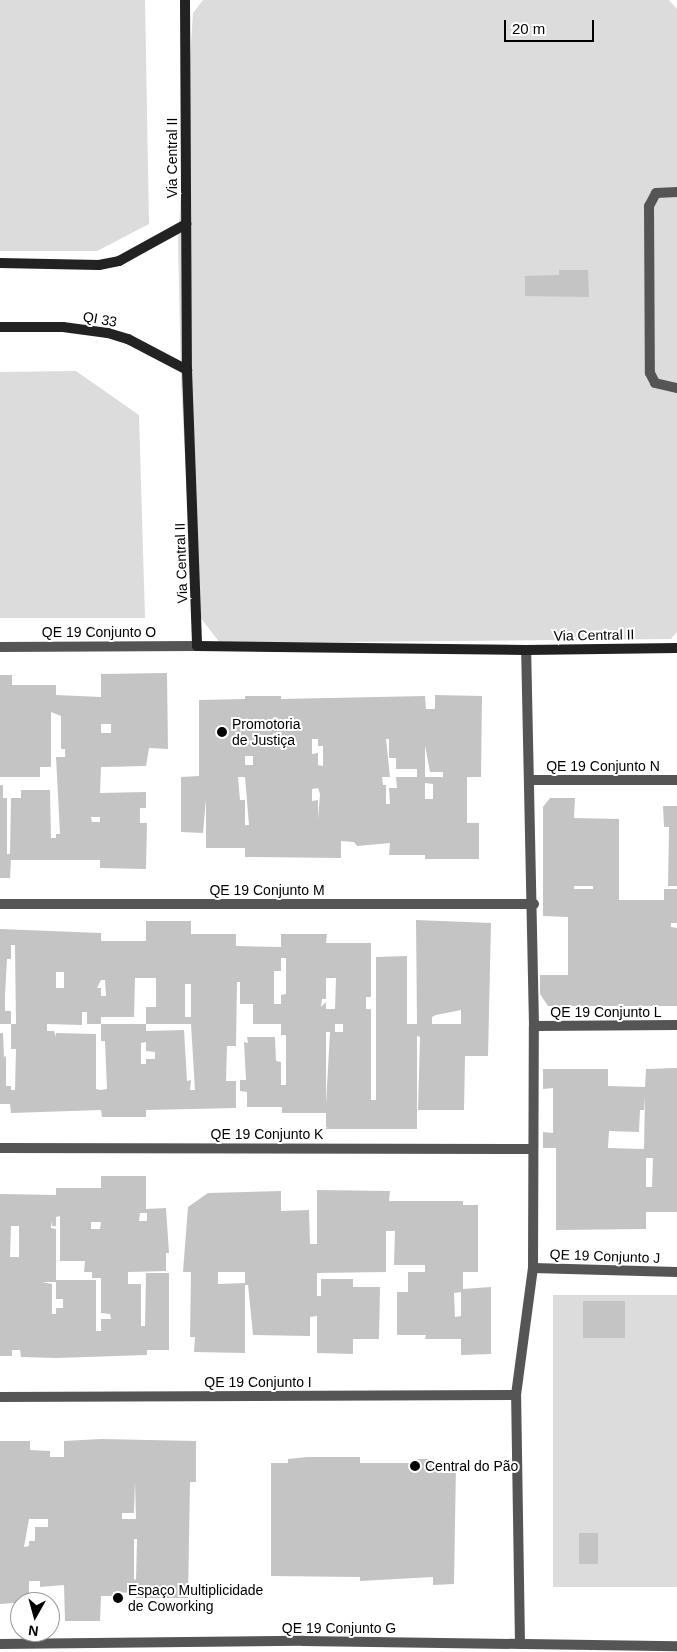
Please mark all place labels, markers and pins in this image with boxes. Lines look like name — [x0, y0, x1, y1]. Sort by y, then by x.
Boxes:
place label: Promotoria de Justiça — [232, 716, 300, 749]
marker: Promotoria de Justiça — [216, 726, 228, 738]
place label: Central do Pão — [425, 1458, 518, 1474]
marker: Central do Pão — [409, 1460, 421, 1472]
place label: Espaço Multiplicidade de Coworking — [128, 1582, 263, 1614]
marker: Espaço Multiplicidade de Coworking — [112, 1592, 124, 1604]

